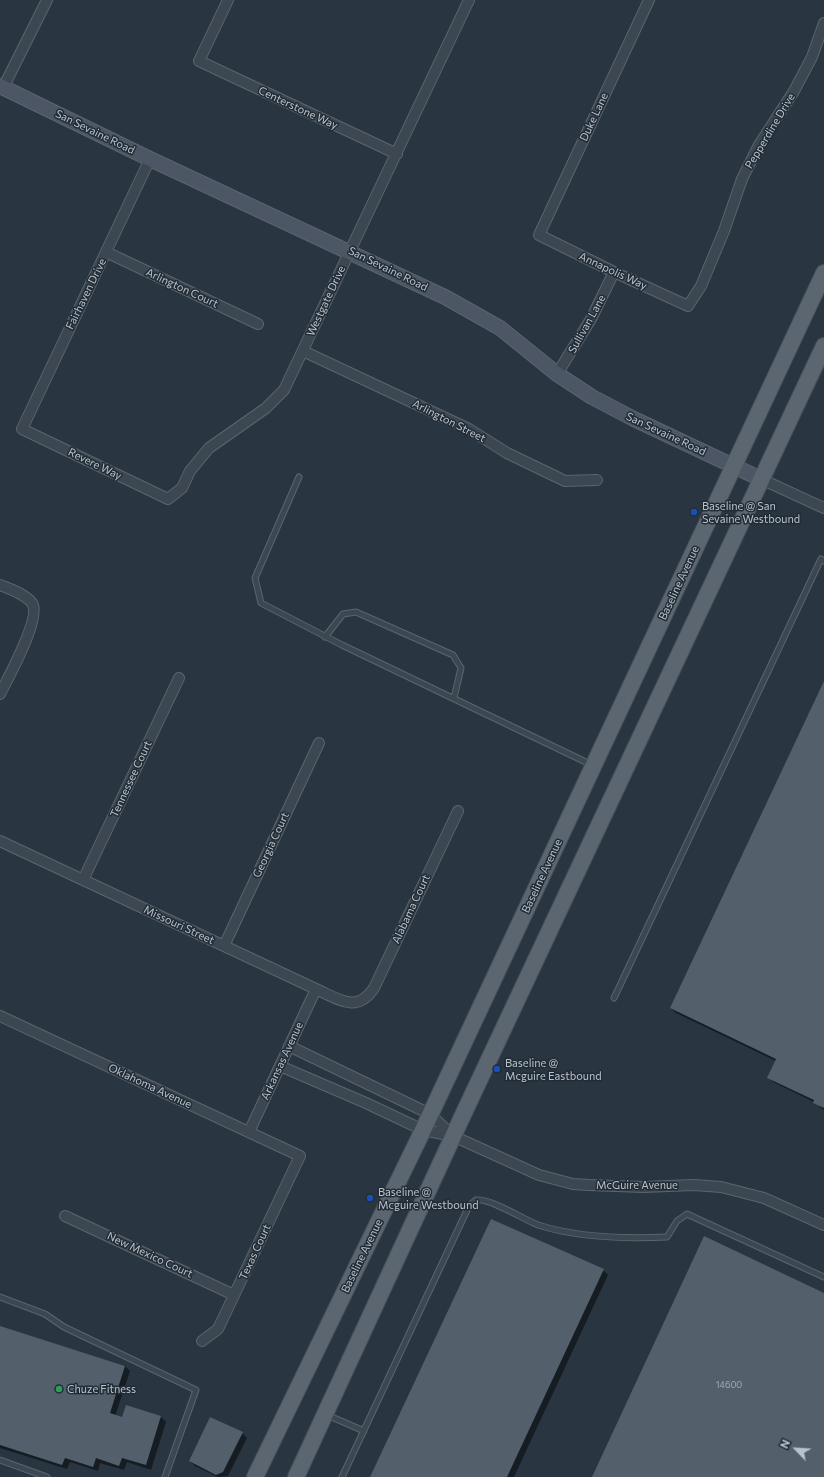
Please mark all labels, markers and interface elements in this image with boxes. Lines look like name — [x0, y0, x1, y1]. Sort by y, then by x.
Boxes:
street label: Centerstone Way — [256, 84, 340, 132]
street label: Duke Lane — [577, 91, 611, 143]
street label: Pepperdine Drive — [742, 91, 798, 171]
street label: San Sevaine Road — [53, 107, 137, 157]
street label: San Sevaine Road — [346, 244, 430, 294]
street label: Annapolis Way — [577, 249, 649, 293]
street label: Fairhaven Drive — [63, 256, 109, 332]
street label: Westgate Drive — [304, 264, 348, 338]
street label: Arlington Court — [144, 265, 220, 311]
street label: Sullivan Lane — [566, 292, 608, 356]
street label: Arlington Street — [410, 397, 488, 445]
street label: San Sevaine Road — [624, 410, 708, 458]
street label: Revere Way — [66, 445, 124, 483]
place label: Baseline @ San Sevaine Westbound — [702, 499, 800, 525]
marker: Baseline @ San Sevaine Westbound — [689, 507, 699, 517]
street label: Baseline Avenue — [656, 544, 702, 622]
street label: Tennessee Court — [107, 738, 155, 820]
street label: Georgia Court — [250, 810, 292, 880]
street label: Baseline Avenue — [519, 837, 565, 915]
street label: Alabama Court — [389, 872, 433, 946]
street label: Missouri Street — [142, 903, 216, 947]
street label: Arkansas Avenue — [258, 1020, 306, 1102]
place label: Baseline @ Mcguire Eastbound — [505, 1056, 602, 1082]
street label: Oklahoma Avenue — [106, 1061, 194, 1111]
marker: Baseline @ Mcguire Eastbound — [492, 1064, 502, 1074]
street label: McGuire Avenue — [596, 1178, 678, 1192]
place label: Baseline @ Mcguire Westbound — [378, 1185, 479, 1211]
marker: Baseline @ Mcguire Westbound — [365, 1193, 375, 1203]
street label: Baseline Avenue — [338, 1217, 386, 1295]
street label: Texas Court — [236, 1222, 274, 1282]
street label: New Mexico Court — [105, 1229, 195, 1281]
house number: 14600 — [716, 1380, 742, 1390]
place label: Chuze Fitness — [67, 1382, 136, 1396]
marker: Chuze Fitness — [54, 1384, 64, 1394]
north arrow — [776, 1429, 816, 1469]
text: N — [777, 1437, 792, 1450]

